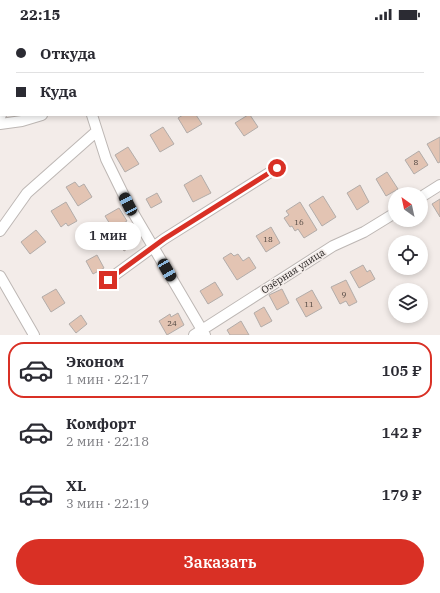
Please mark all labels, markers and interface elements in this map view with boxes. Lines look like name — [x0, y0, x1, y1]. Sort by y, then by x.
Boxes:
text: 22:15 — [20, 5, 61, 24]
text: Откуда — [40, 44, 96, 63]
text: Куда — [40, 82, 77, 101]
house number: 8 — [414, 157, 419, 167]
route start — [268, 159, 286, 177]
north arrow — [388, 187, 428, 227]
map controls — [388, 187, 428, 323]
car — [117, 191, 139, 217]
house number: 16 — [294, 217, 304, 227]
callout: 1 мин — [75, 222, 141, 250]
text: 1 мин — [89, 227, 127, 244]
house number: 18 — [263, 234, 273, 244]
button: locate — [388, 235, 428, 275]
street label: Озёрная улица — [259, 245, 328, 296]
car — [156, 257, 178, 283]
route end — [99, 271, 117, 289]
button: layers — [388, 283, 428, 323]
house number: 9 — [342, 289, 347, 299]
house number: 11 — [304, 299, 314, 309]
house number: 24 — [167, 318, 177, 328]
icon: car — [18, 352, 54, 388]
text: Эконом — [66, 352, 124, 371]
text: 105 ₽ — [382, 361, 422, 380]
text: 1 мин · 22:17 — [66, 371, 149, 388]
icon: car — [18, 414, 54, 450]
text: Комфорт — [66, 414, 136, 433]
text: 142 ₽ — [382, 423, 422, 442]
text: 2 мин · 22:18 — [66, 433, 149, 450]
icon: car — [18, 476, 54, 512]
text: XL — [66, 476, 86, 495]
text: 179 ₽ — [382, 485, 422, 504]
text: 3 мин · 22:19 — [66, 495, 149, 512]
button: Заказать — [16, 539, 424, 585]

